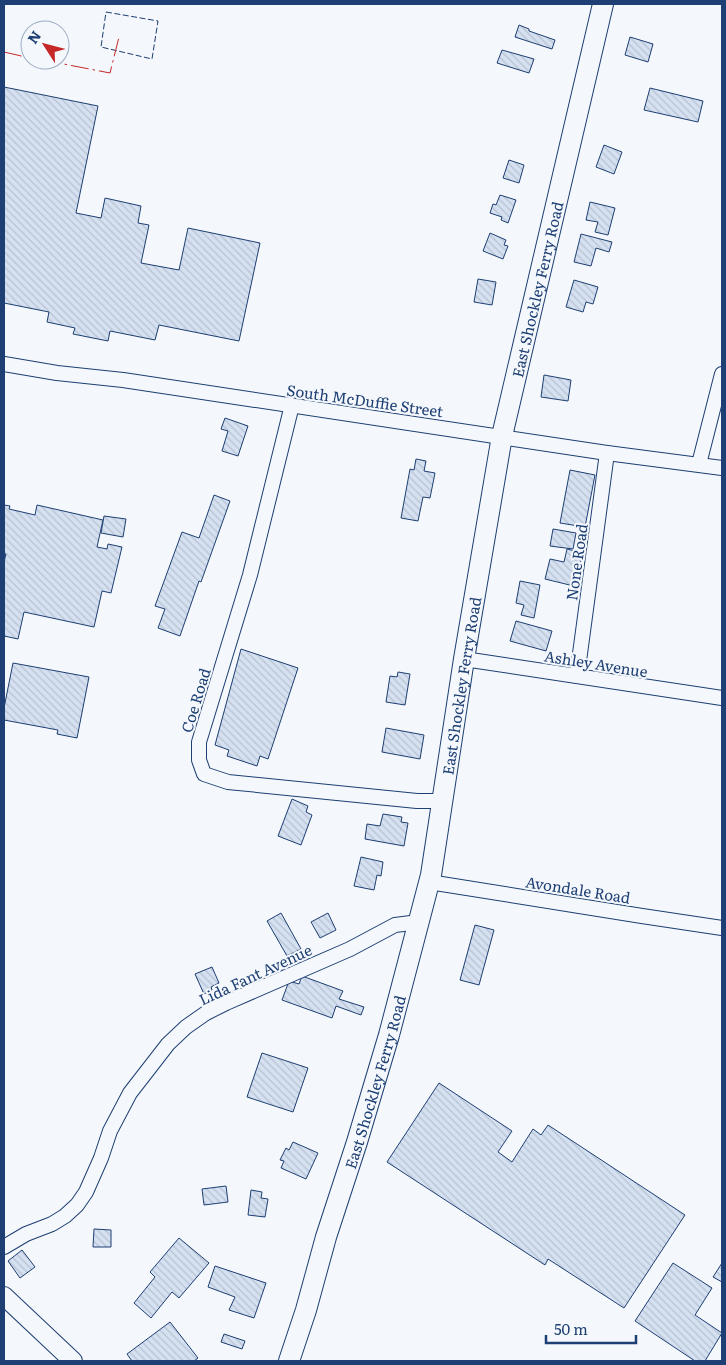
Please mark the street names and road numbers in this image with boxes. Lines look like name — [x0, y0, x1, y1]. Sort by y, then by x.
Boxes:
street label: East Shockley Ferry Road — [505, 199, 568, 379]
street label: South McDuffie Street — [285, 378, 445, 422]
street label: None Road — [559, 522, 593, 602]
street label: East Shockley Ferry Road — [435, 595, 486, 776]
street label: Ashley Avenue — [543, 643, 650, 683]
street label: Coe Road — [174, 665, 216, 735]
street label: Avondale Road — [524, 869, 632, 909]
street label: Lida Fant Avenue — [195, 938, 316, 1010]
street label: East Shockley Ferry Road — [338, 992, 411, 1172]

